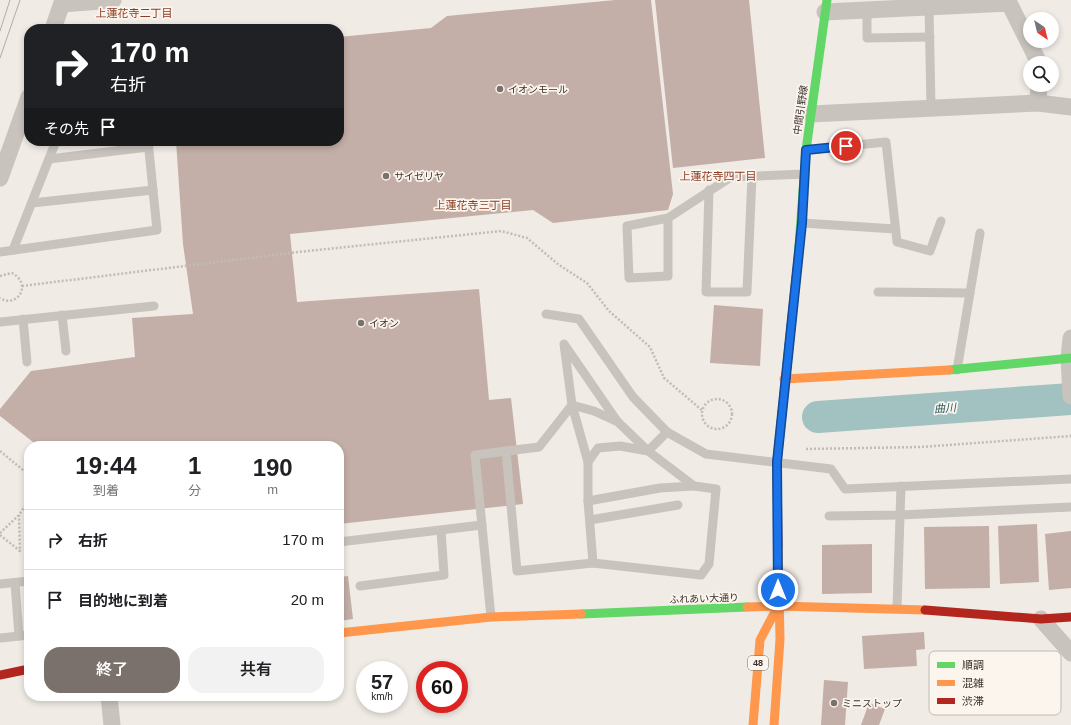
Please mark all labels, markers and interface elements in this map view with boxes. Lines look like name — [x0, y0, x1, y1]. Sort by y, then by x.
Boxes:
district label: 上蓮花寺二丁目 — [96, 7, 173, 19]
north arrow — [1023, 12, 1059, 48]
map controls — [1023, 12, 1059, 92]
text: 170 m — [110, 37, 189, 68]
icon: right — [44, 40, 96, 92]
button: search — [1023, 56, 1059, 92]
text: 右折 — [110, 75, 146, 95]
marker: イオンモール — [495, 84, 505, 94]
place label: イオンモール — [508, 84, 568, 95]
street label: 中間引野線 — [792, 85, 809, 136]
icon: arrive — [97, 116, 119, 138]
text: その先 — [44, 120, 89, 137]
pin — [829, 129, 863, 163]
icon: arrive — [835, 135, 857, 157]
district label: 上蓮花寺四丁目 — [680, 170, 757, 182]
marker: サイゼリヤ — [381, 171, 391, 181]
place label: サイゼリヤ — [394, 171, 444, 182]
district label: 上蓮花寺三丁目 — [435, 199, 512, 211]
marker: イオン — [356, 318, 366, 328]
place label: イオン — [369, 318, 399, 329]
water label: 曲川 — [934, 401, 957, 415]
text: 19:44 — [75, 452, 137, 479]
text: 1 — [188, 452, 201, 479]
text: 190 — [253, 454, 293, 481]
text: m — [267, 482, 278, 497]
text: 到着 — [93, 483, 119, 498]
text: 分 — [188, 483, 201, 498]
icon: right — [44, 529, 66, 551]
text: 170 m — [282, 531, 324, 548]
text: 右折 — [78, 532, 108, 549]
position arrow — [757, 569, 799, 611]
icon: arrive — [44, 589, 66, 611]
text: 20 m — [291, 591, 324, 608]
text: 目的地に到着 — [78, 592, 168, 609]
street label: ふれあい大通り — [669, 592, 739, 605]
button: 終了 — [44, 647, 180, 693]
button: 共有 — [188, 647, 324, 693]
legend — [929, 651, 1061, 715]
road number: 48 — [748, 656, 768, 670]
text: 順調 — [962, 659, 984, 671]
speed limit sign: 60 — [416, 661, 468, 713]
text: 57 — [371, 671, 393, 693]
text: 混雑 — [962, 677, 984, 689]
text: km/h — [371, 691, 393, 702]
text: 渋滞 — [962, 695, 984, 707]
marker: ミニストップ — [829, 698, 839, 708]
place label: ミニストップ — [842, 698, 902, 709]

